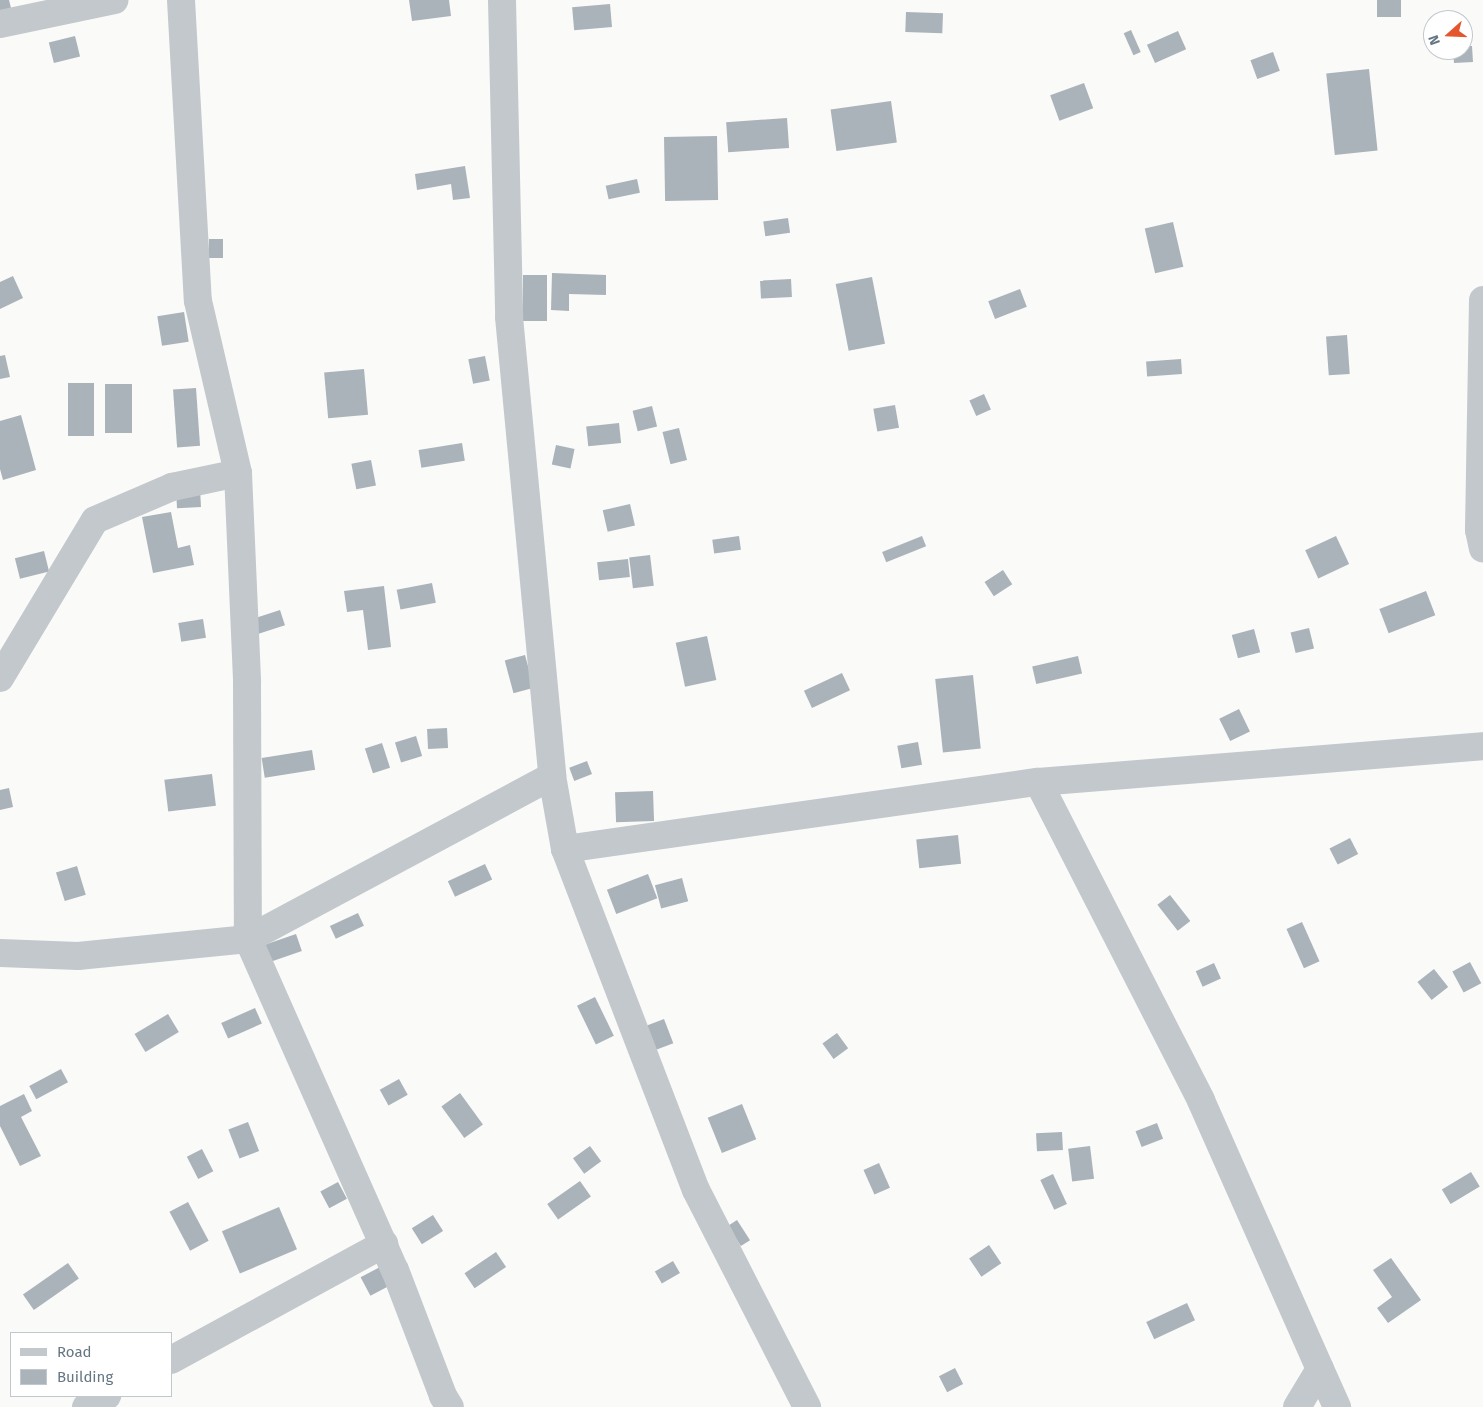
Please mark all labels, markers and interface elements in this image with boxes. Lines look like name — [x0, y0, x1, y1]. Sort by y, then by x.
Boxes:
north arrow — [1423, 10, 1473, 60]
text: N — [1425, 33, 1444, 47]
legend — [10, 1332, 172, 1397]
text: Road — [57, 1343, 92, 1361]
text: Building — [57, 1368, 113, 1386]

